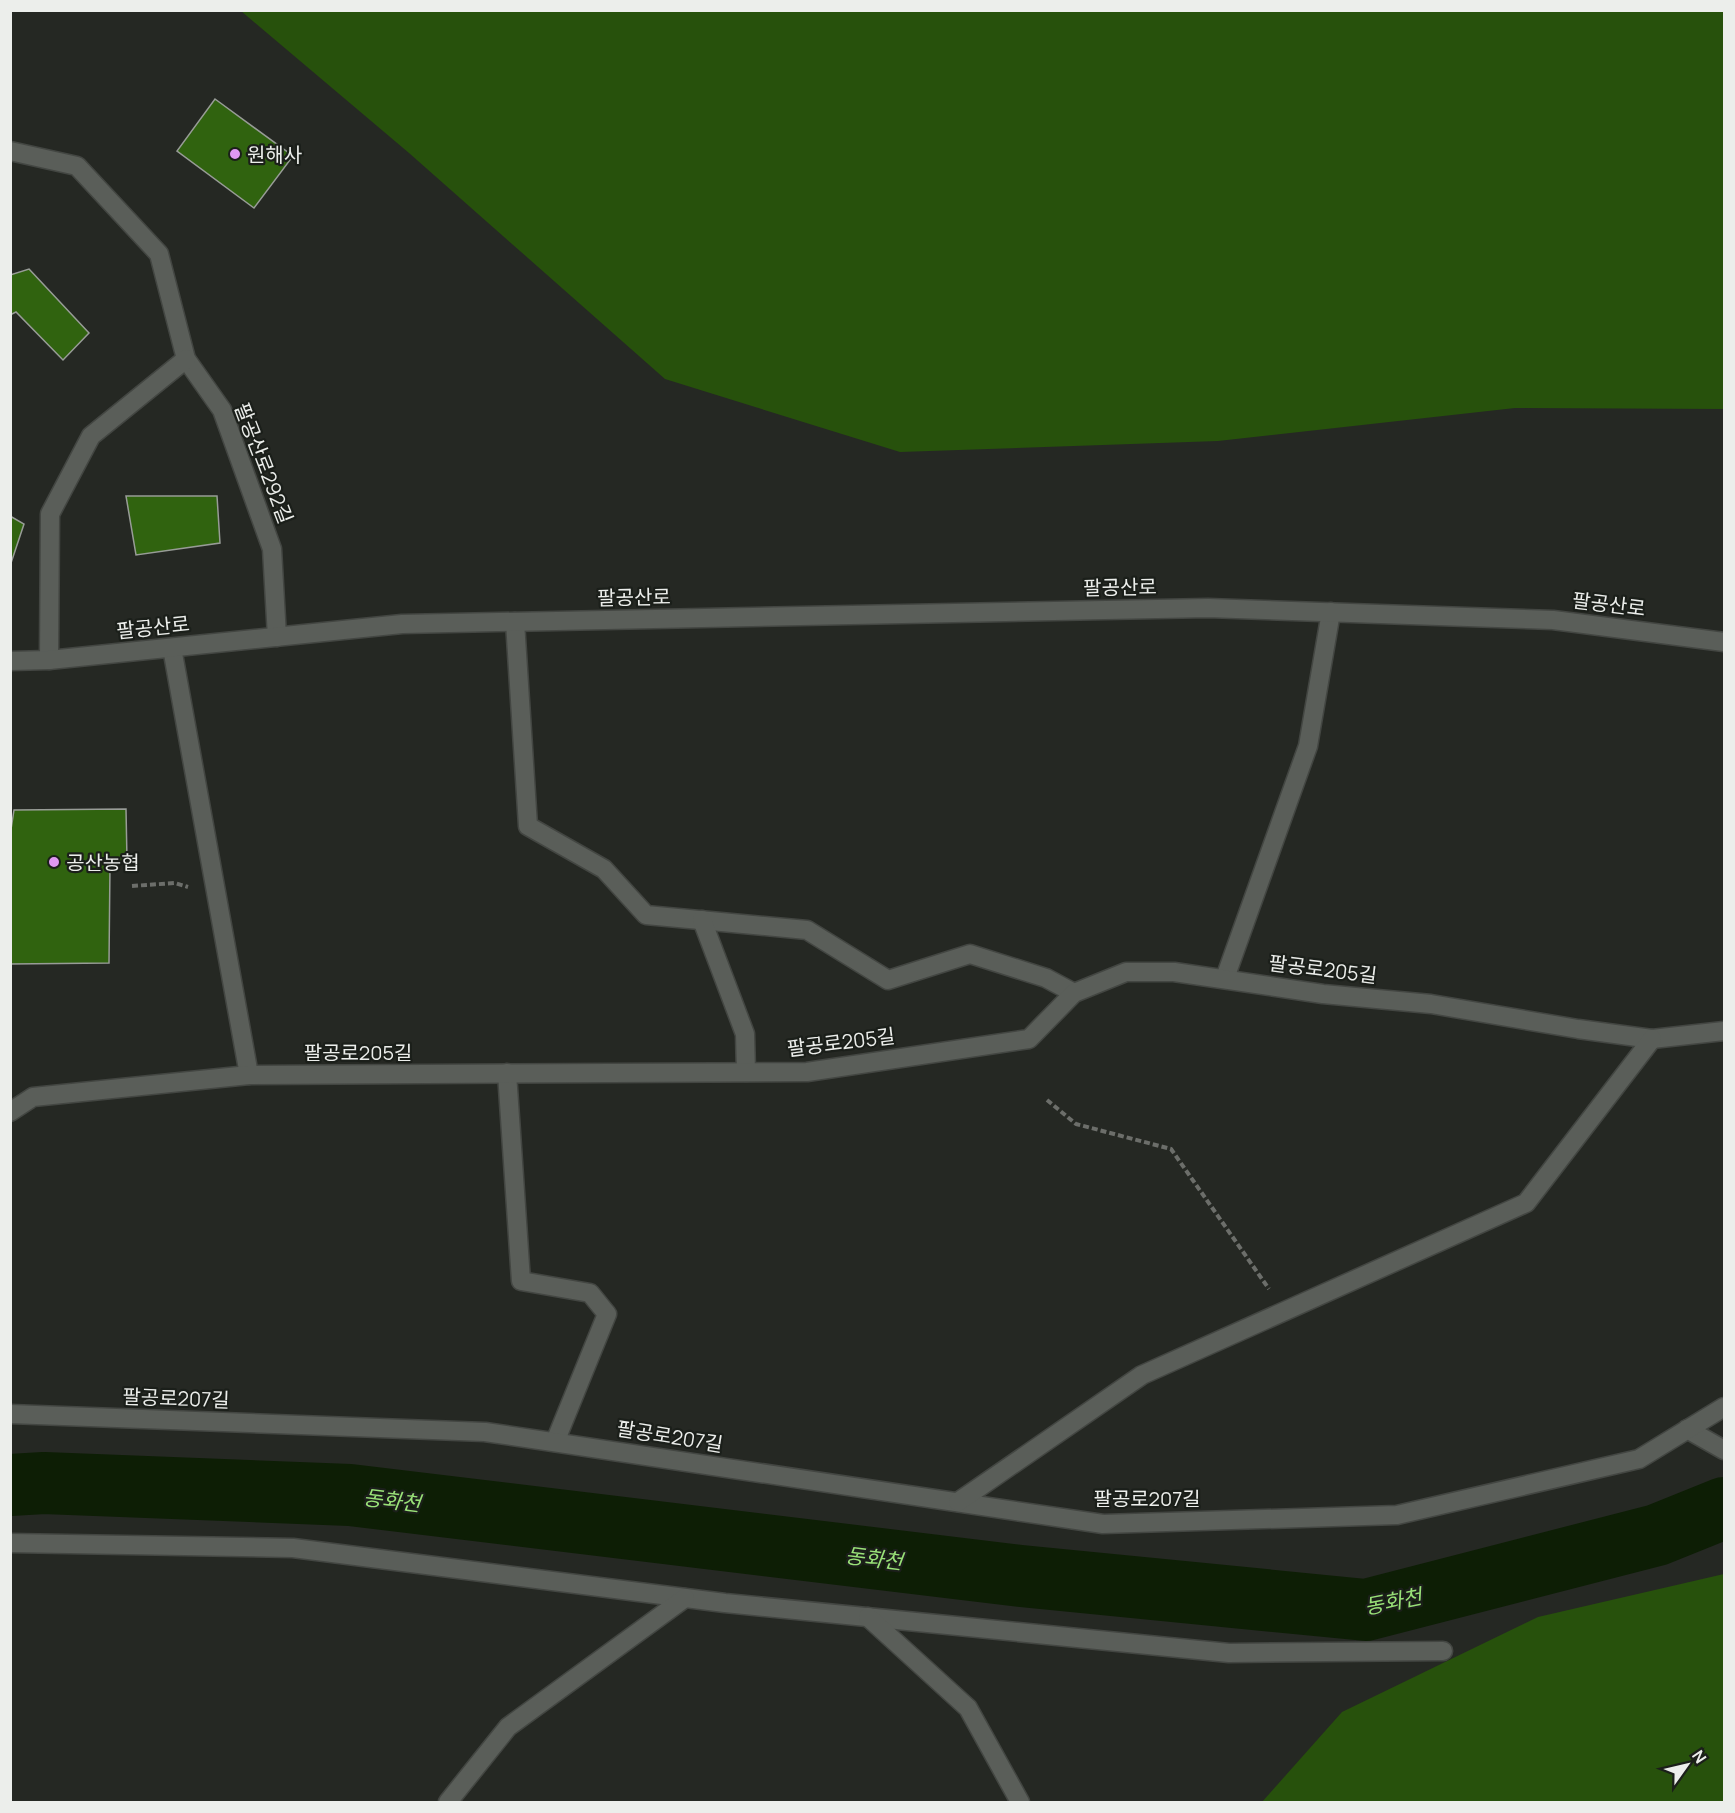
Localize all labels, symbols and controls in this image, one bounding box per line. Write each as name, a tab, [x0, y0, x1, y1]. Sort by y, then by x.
place label: 원해사	[247, 141, 302, 168]
marker: 원해사	[228, 147, 242, 161]
street label: 팔공산로292길	[229, 399, 299, 527]
street label: 팔공산로	[1083, 573, 1157, 601]
street label: 팔공산로	[597, 583, 671, 611]
street label: 팔공산로	[1571, 586, 1647, 622]
street label: 팔공산로	[115, 610, 191, 644]
place label: 공산농협	[66, 849, 140, 876]
marker: 공산농협	[47, 855, 61, 869]
street label: 팔공로205길	[1267, 949, 1379, 989]
street label: 팔공로205길	[785, 1022, 897, 1062]
street label: 팔공로205길	[304, 1039, 412, 1066]
street label: 팔공로207길	[122, 1383, 230, 1413]
street label: 팔공로207길	[615, 1414, 725, 1458]
water label: 동화천	[362, 1483, 425, 1518]
street label: 팔공로207길	[1093, 1485, 1201, 1512]
water label: 동화천	[844, 1541, 907, 1576]
water label: 동화천	[1362, 1581, 1427, 1620]
north arrow	[1657, 1735, 1717, 1795]
text: N	[1687, 1746, 1712, 1768]

